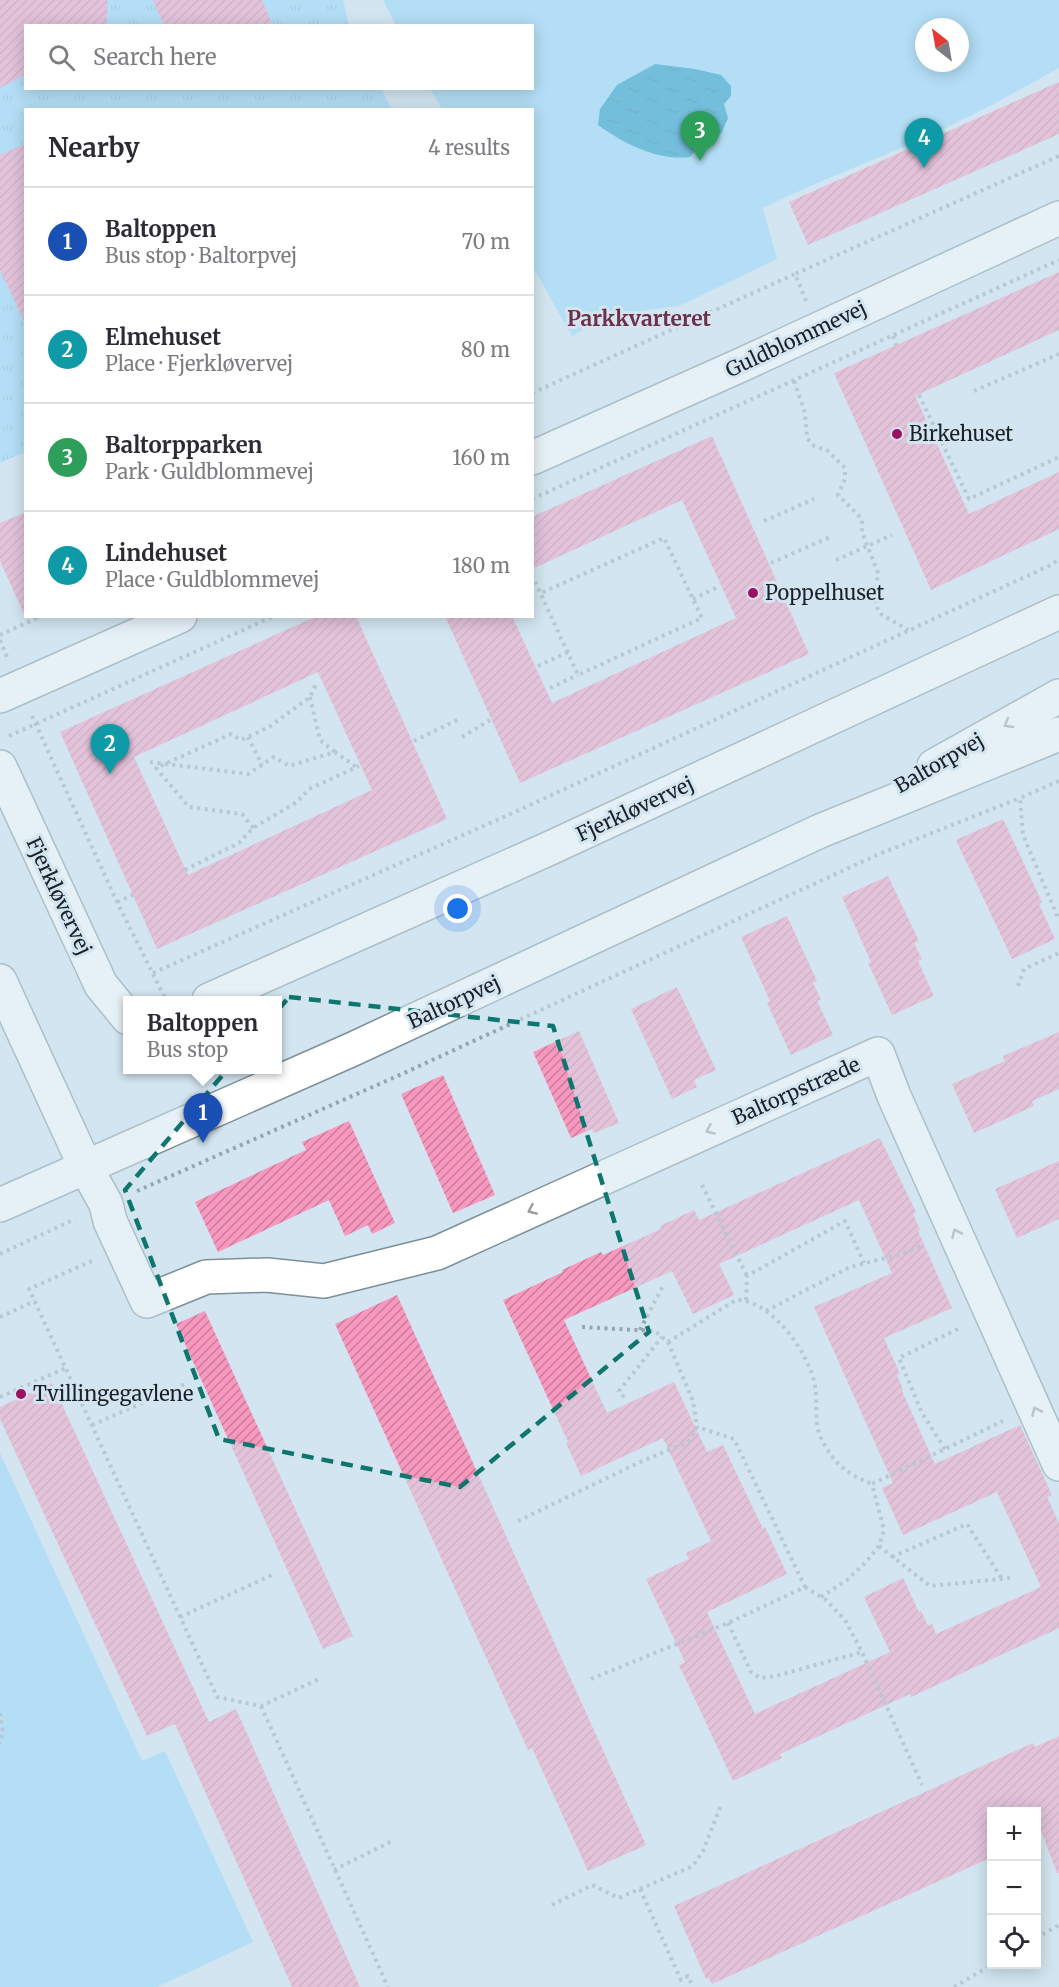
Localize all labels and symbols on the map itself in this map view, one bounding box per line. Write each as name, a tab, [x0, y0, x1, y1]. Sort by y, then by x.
north arrow	[915, 18, 969, 72]
pin: 3	[680, 112, 720, 161]
pin: 4	[904, 118, 944, 168]
street label: Guldblommevej	[721, 295, 870, 382]
district label: Parkkvarteret	[567, 305, 712, 332]
place label: Birkehuset	[909, 421, 1013, 446]
marker: Birkehuset	[890, 427, 904, 441]
place label: Poppelhuset	[765, 580, 885, 605]
marker: Poppelhuset	[746, 586, 760, 600]
one-way arrow	[1004, 717, 1014, 728]
pin: 2	[90, 724, 130, 774]
street label: Baltorpvej	[890, 727, 988, 798]
street label: Fjerkløvervej	[572, 770, 697, 847]
street label: Fjerkløvervej	[21, 833, 98, 958]
your location	[443, 894, 472, 923]
street label: Baltorpvej	[404, 969, 504, 1034]
street label: Baltorpstræde	[728, 1051, 864, 1130]
pin: 1	[184, 1094, 222, 1143]
one-way arrow	[705, 1123, 716, 1135]
one-way arrow	[527, 1203, 538, 1215]
one-way arrow	[951, 1228, 963, 1239]
place label: Tvillingegavlene	[33, 1381, 193, 1406]
marker: Tvillingegavlene	[14, 1387, 28, 1401]
one-way arrow	[1031, 1406, 1043, 1417]

